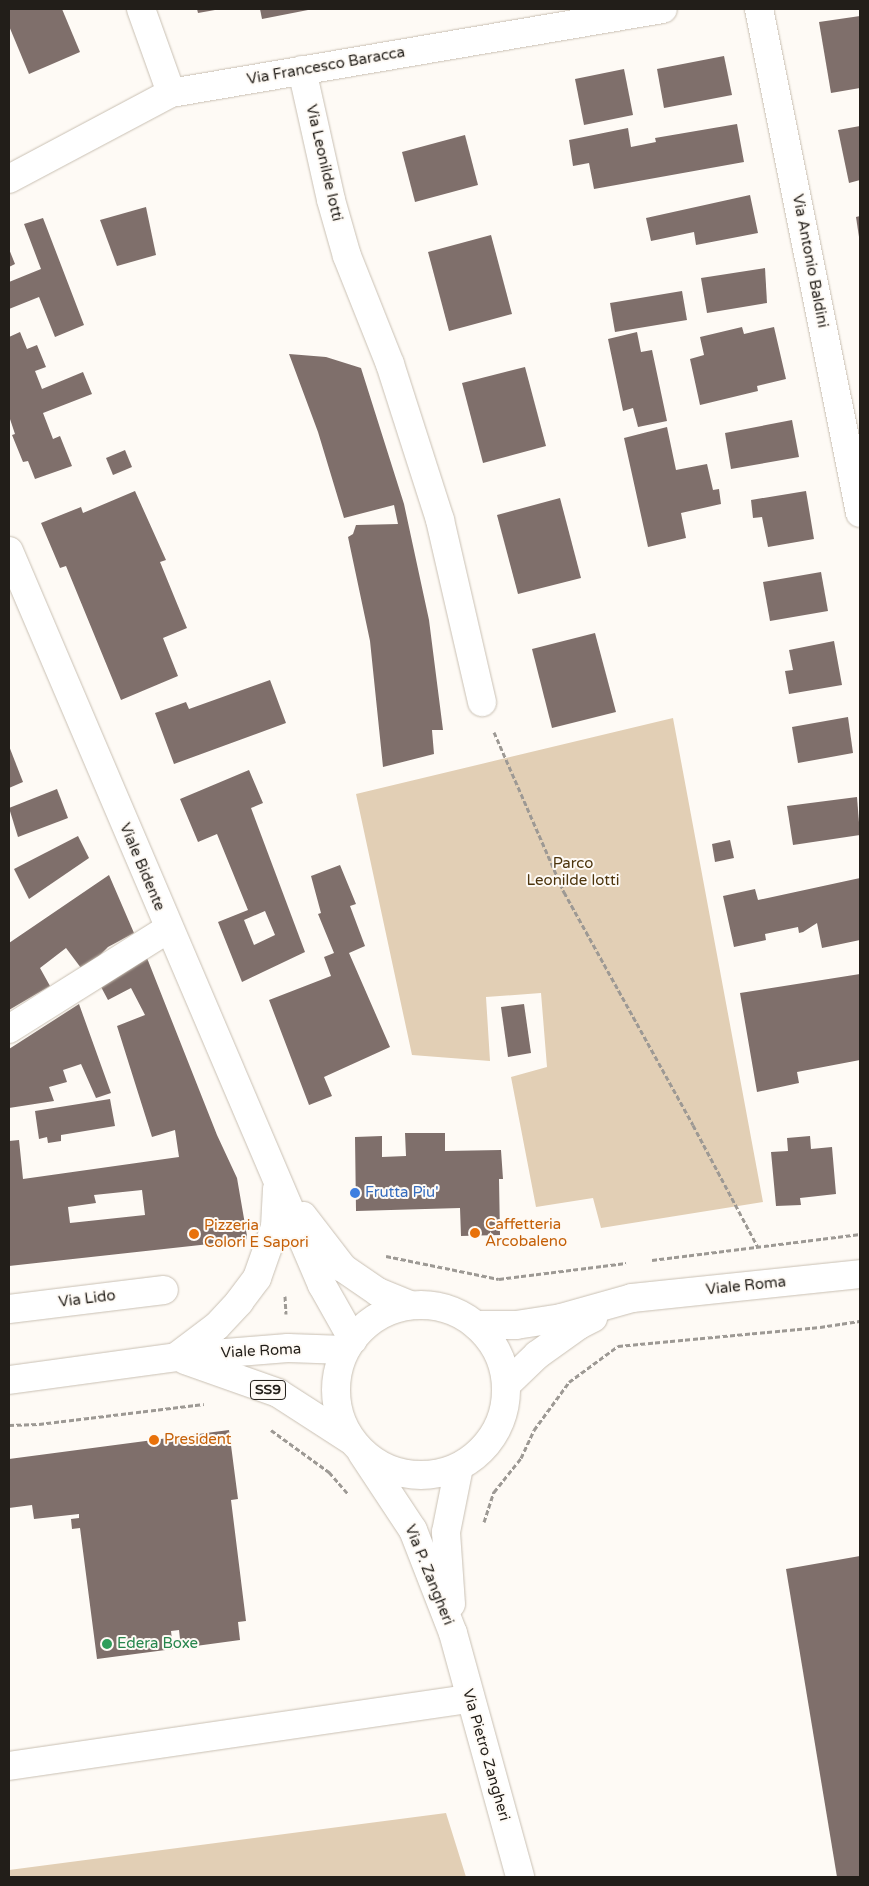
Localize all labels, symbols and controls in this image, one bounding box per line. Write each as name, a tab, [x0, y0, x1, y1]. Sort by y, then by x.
street label: Via Francesco Baracca	[246, 43, 406, 89]
street label: Via Leonilde Iotti	[302, 103, 346, 223]
street label: Via Antonio Baldini	[788, 193, 832, 329]
street label: Viale Bidente	[115, 820, 169, 914]
park label: Parco Leonilde Iotti	[526, 854, 620, 889]
place label: Frutta Piu'	[365, 1184, 439, 1202]
marker: Frutta Piu'	[349, 1187, 361, 1199]
place label: Caffetteria Arcobaleno	[485, 1215, 567, 1250]
place label: Pizzeria Colori E Sapori	[204, 1216, 309, 1251]
marker: Caffetteria Arcobaleno	[469, 1227, 481, 1239]
marker: Pizzeria Colori E Sapori	[188, 1228, 200, 1240]
street label: Viale Roma	[705, 1273, 787, 1299]
street label: Via Lido	[57, 1287, 117, 1311]
street label: Viale Roma	[220, 1340, 302, 1362]
road number: SS9	[249, 1378, 287, 1402]
place label: President	[164, 1431, 232, 1449]
marker: President	[148, 1434, 160, 1446]
street label: Via P. Zangheri	[401, 1522, 457, 1628]
place label: Edera Boxe	[117, 1635, 198, 1653]
marker: Edera Boxe	[101, 1638, 113, 1650]
street label: Via Pietro Zangheri	[459, 1687, 513, 1823]

